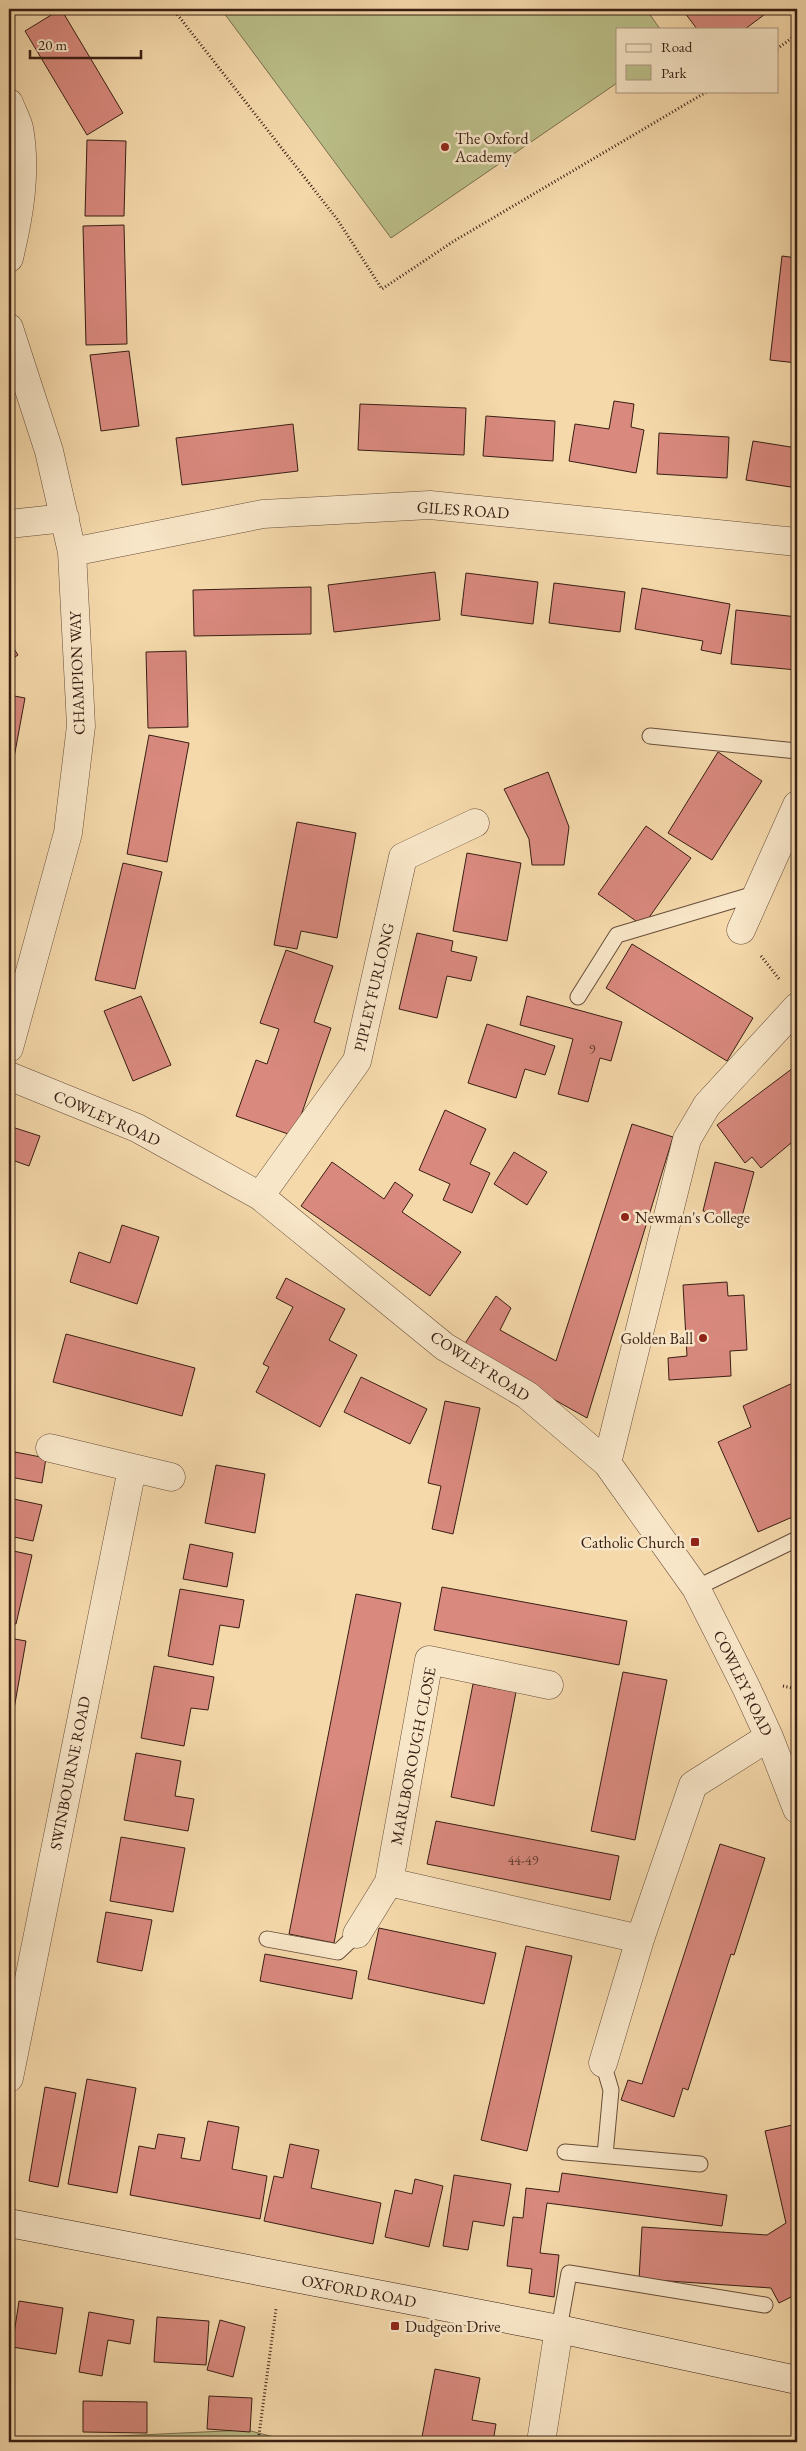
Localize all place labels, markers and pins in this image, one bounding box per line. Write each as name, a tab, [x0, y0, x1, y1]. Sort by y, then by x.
place label: The Oxford Academy	[454, 128, 529, 167]
marker: The Oxford Academy	[439, 141, 451, 153]
place label: Newman's College	[635, 1207, 750, 1228]
marker: Newman's College	[619, 1211, 631, 1223]
place label: Golden Ball	[620, 1328, 693, 1349]
marker: Golden Ball	[697, 1332, 709, 1344]
place label: Catholic Church	[581, 1532, 685, 1553]
marker: Catholic Church	[689, 1536, 701, 1548]
place label: Dudgeon Drive	[405, 2316, 500, 2337]
marker: Dudgeon Drive	[389, 2320, 401, 2332]

